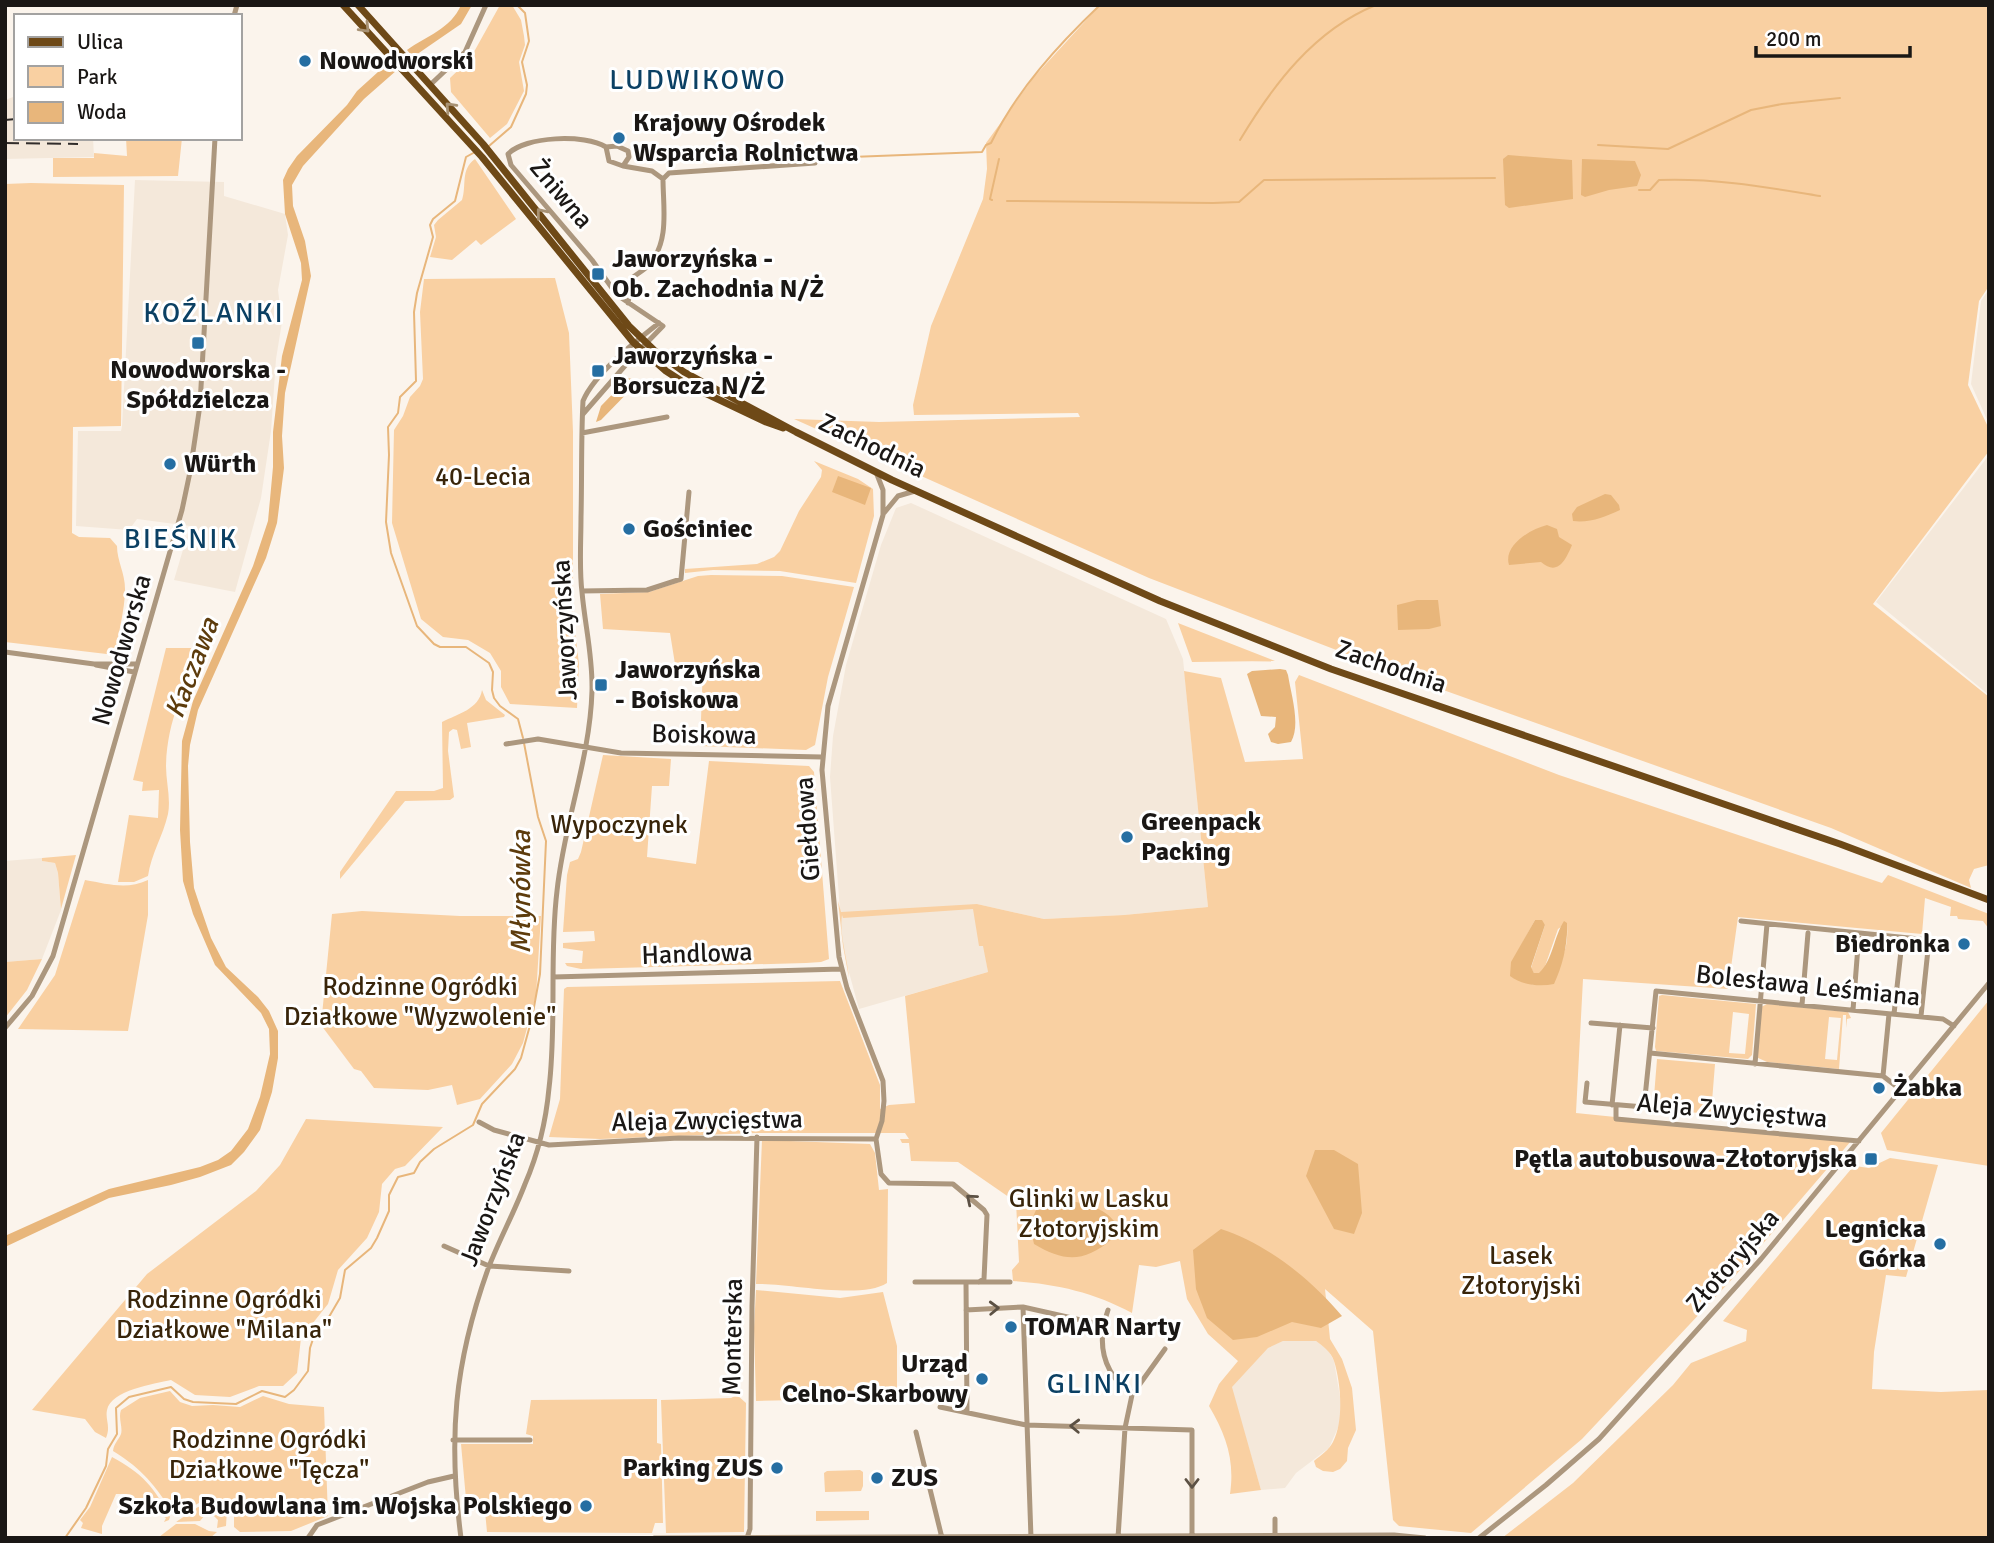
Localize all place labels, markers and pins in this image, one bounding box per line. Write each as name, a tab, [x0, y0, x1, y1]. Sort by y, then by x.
place label: Nowodworski	[319, 45, 474, 77]
marker: Nowodworski	[297, 53, 313, 69]
place label: Krajowy Ośrodek Wsparcia Rolnictwa	[633, 107, 859, 169]
marker: Krajowy Ośrodek Wsparcia Rolnictwa	[611, 130, 627, 146]
place label: Jaworzyńska - Ob. Zachodnia N/Ż	[612, 243, 824, 305]
marker: Jaworzyńska - Ob. Zachodnia N/Ż	[590, 266, 606, 282]
marker: Nowodworska - Spółdzielcza	[190, 335, 206, 351]
place label: Jaworzyńska - Borsucza N/Ż	[612, 340, 773, 402]
place label: Nowodworska - Spółdzielcza	[110, 354, 286, 416]
marker: Jaworzyńska - Borsucza N/Ż	[590, 363, 606, 379]
place label: Würth	[184, 448, 256, 480]
marker: Würth	[162, 456, 178, 472]
place label: Gościniec	[643, 513, 753, 545]
marker: Gościniec	[621, 521, 637, 537]
place label: Jaworzyńska - Boiskowa	[615, 654, 761, 716]
marker: Jaworzyńska - Boiskowa	[593, 677, 609, 693]
place label: Greenpack Packing	[1141, 806, 1262, 868]
marker: Greenpack Packing	[1119, 829, 1135, 845]
place label: Biedronka	[1835, 928, 1950, 960]
marker: Biedronka	[1956, 936, 1972, 952]
place label: Żabka	[1893, 1072, 1962, 1104]
marker: Żabka	[1871, 1080, 1887, 1096]
place label: Pętla autobusowa-Złotoryjska	[1514, 1143, 1857, 1175]
marker: Pętla autobusowa-Złotoryjska	[1863, 1151, 1879, 1167]
place label: Legnicka Górka	[1825, 1213, 1926, 1275]
marker: Legnicka Górka	[1932, 1236, 1948, 1252]
place label: TOMAR Narty	[1025, 1311, 1181, 1343]
marker: TOMAR Narty	[1003, 1319, 1019, 1335]
place label: Urząd Celno-Skarbowy	[782, 1348, 968, 1410]
marker: Urząd Celno-Skarbowy	[974, 1371, 990, 1387]
place label: Parking ZUS	[622, 1452, 763, 1484]
marker: Parking ZUS	[769, 1460, 785, 1476]
place label: ZUS	[891, 1462, 938, 1494]
marker: ZUS	[869, 1470, 885, 1486]
place label: Szkoła Budowlana im. Wojska Polskiego	[119, 1490, 572, 1522]
marker: Szkoła Budowlana im. Wojska Polskiego	[578, 1498, 594, 1514]

